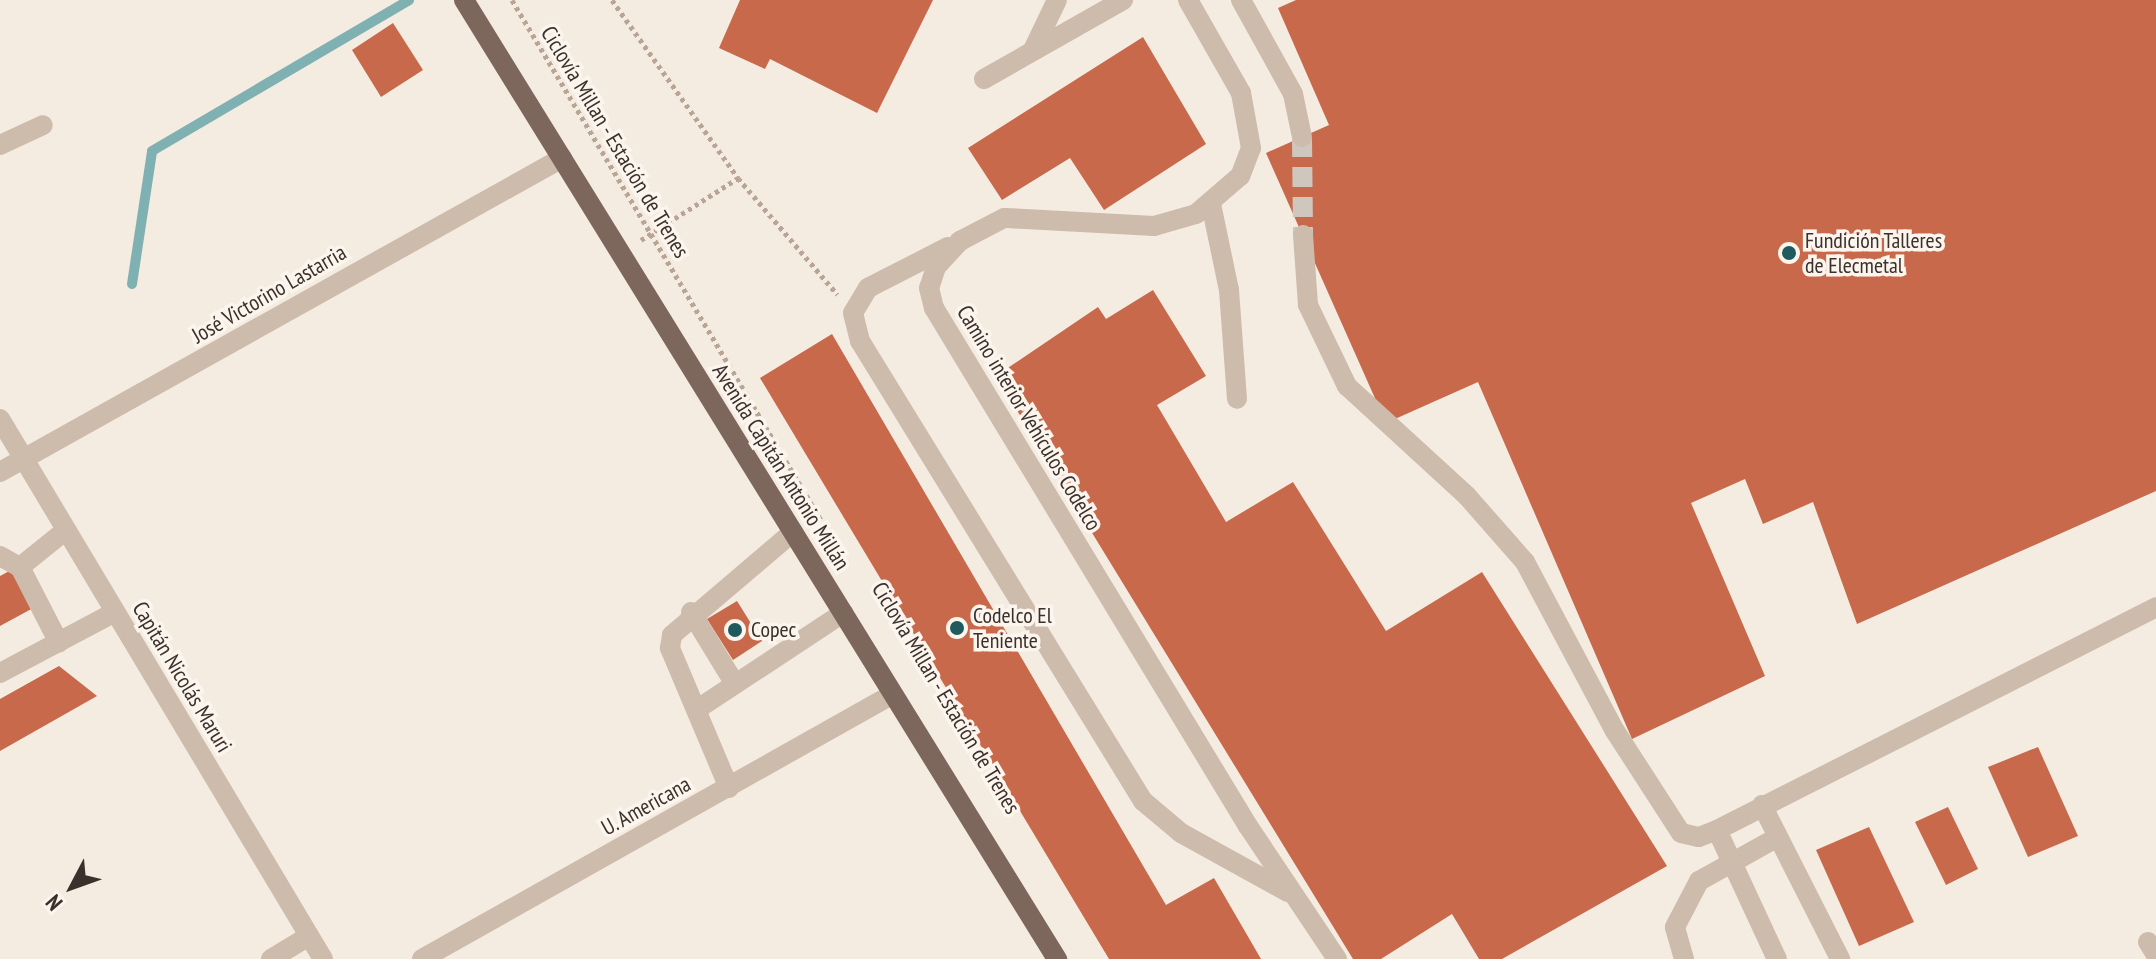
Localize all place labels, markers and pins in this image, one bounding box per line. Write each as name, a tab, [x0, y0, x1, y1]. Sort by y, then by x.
place label: Fundición Talleres de Elecmetal	[1805, 227, 1943, 278]
marker: Fundición Talleres de Elecmetal	[1780, 244, 1798, 262]
place label: Codelco El Teniente	[973, 602, 1052, 654]
place label: Copec	[751, 617, 796, 643]
marker: Codelco El Teniente	[948, 619, 966, 637]
marker: Copec	[726, 621, 744, 639]

